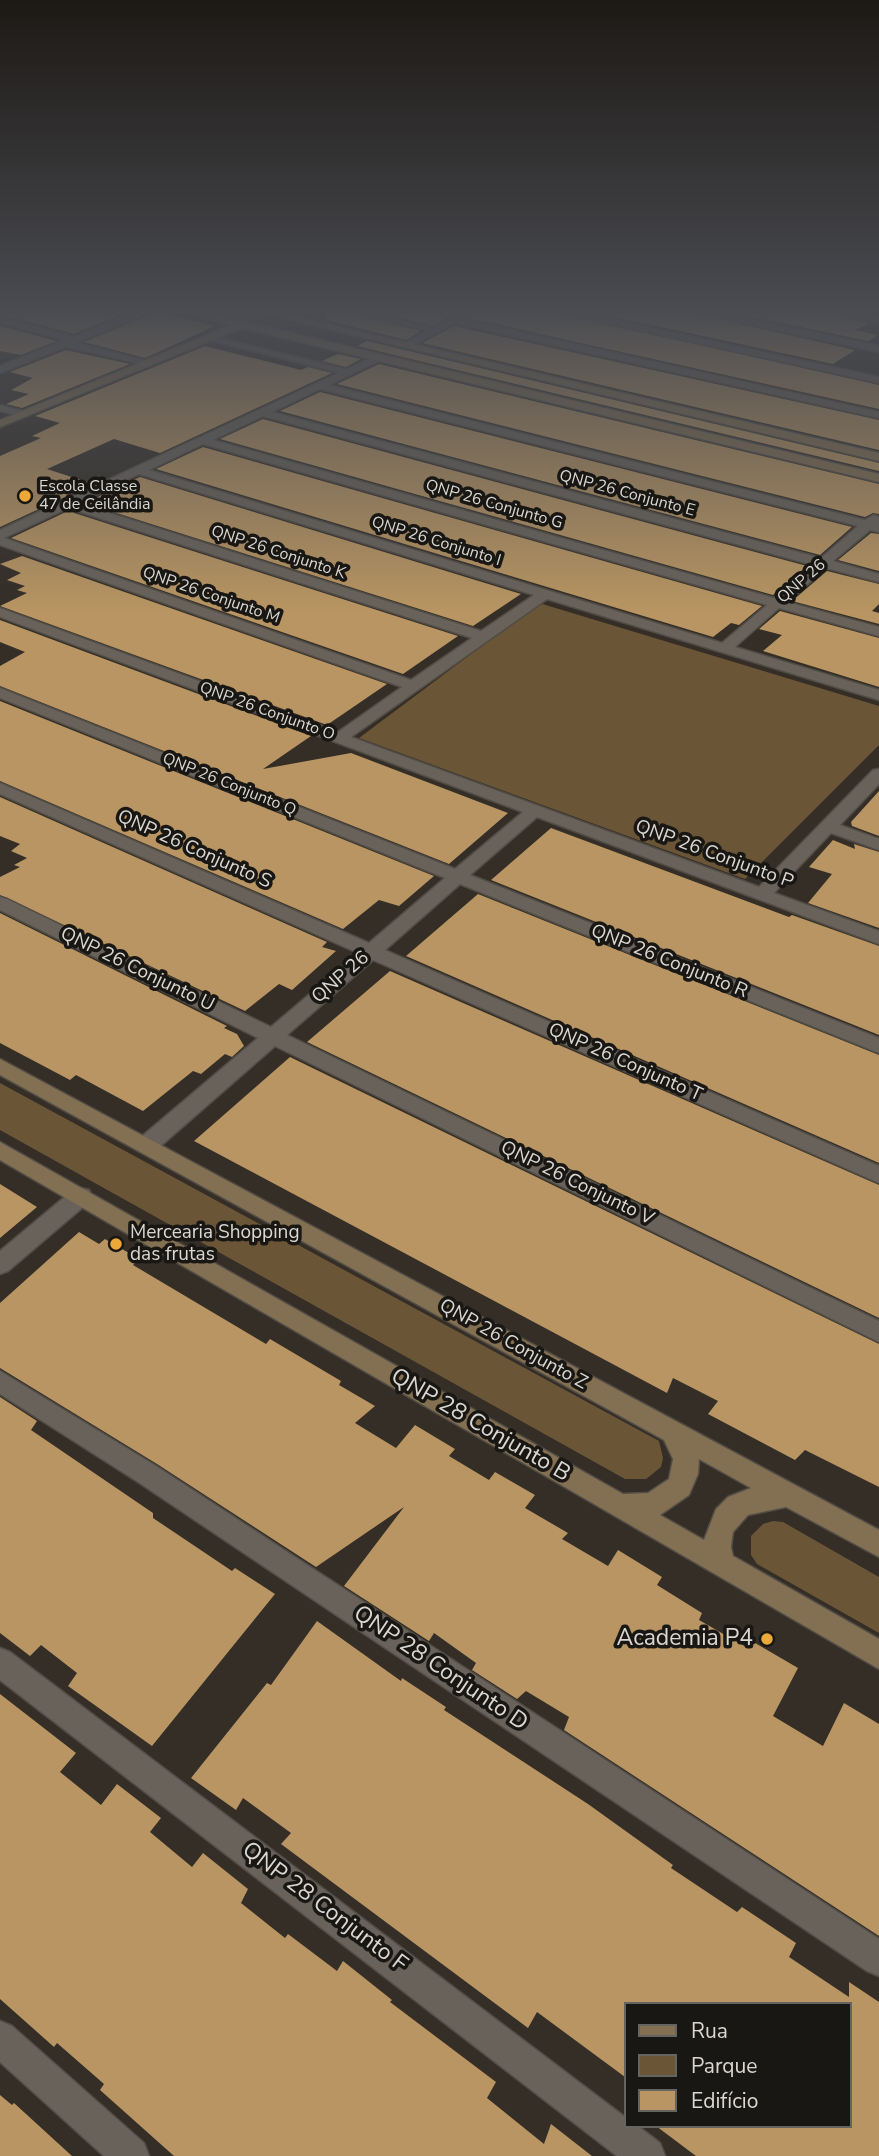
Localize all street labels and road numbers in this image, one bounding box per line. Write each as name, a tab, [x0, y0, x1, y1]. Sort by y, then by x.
street label: QNP 26 Conjunto E	[557, 467, 697, 521]
street label: QNP 26 Conjunto G	[423, 476, 565, 534]
street label: QNP 26 Conjunto I	[369, 513, 503, 571]
street label: QNP 26 Conjunto K	[208, 522, 348, 584]
street label: QNP 26	[774, 556, 830, 608]
street label: QNP 26 Conjunto M	[140, 563, 282, 629]
street label: QNP 26 Conjunto O	[197, 679, 337, 745]
street label: QNP 26 Conjunto Q	[159, 749, 299, 821]
street label: QNP 26 Conjunto S	[113, 806, 275, 894]
street label: QNP 26 Conjunto P	[632, 816, 796, 894]
street label: QNP 26 Conjunto R	[587, 920, 751, 1004]
street label: QNP 26 Conjunto U	[56, 923, 218, 1017]
street label: QNP 26	[308, 947, 374, 1009]
street label: QNP 26 Conjunto T	[545, 1019, 705, 1107]
street label: QNP 26 Conjunto V	[497, 1137, 657, 1231]
street label: QNP 26 Conjunto Z	[435, 1295, 591, 1395]
street label: QNP 28 Conjunto B	[385, 1363, 575, 1489]
street label: QNP 28 Conjunto D	[348, 1600, 532, 1738]
street label: QNP 28 Conjunto F	[236, 1837, 412, 1979]

